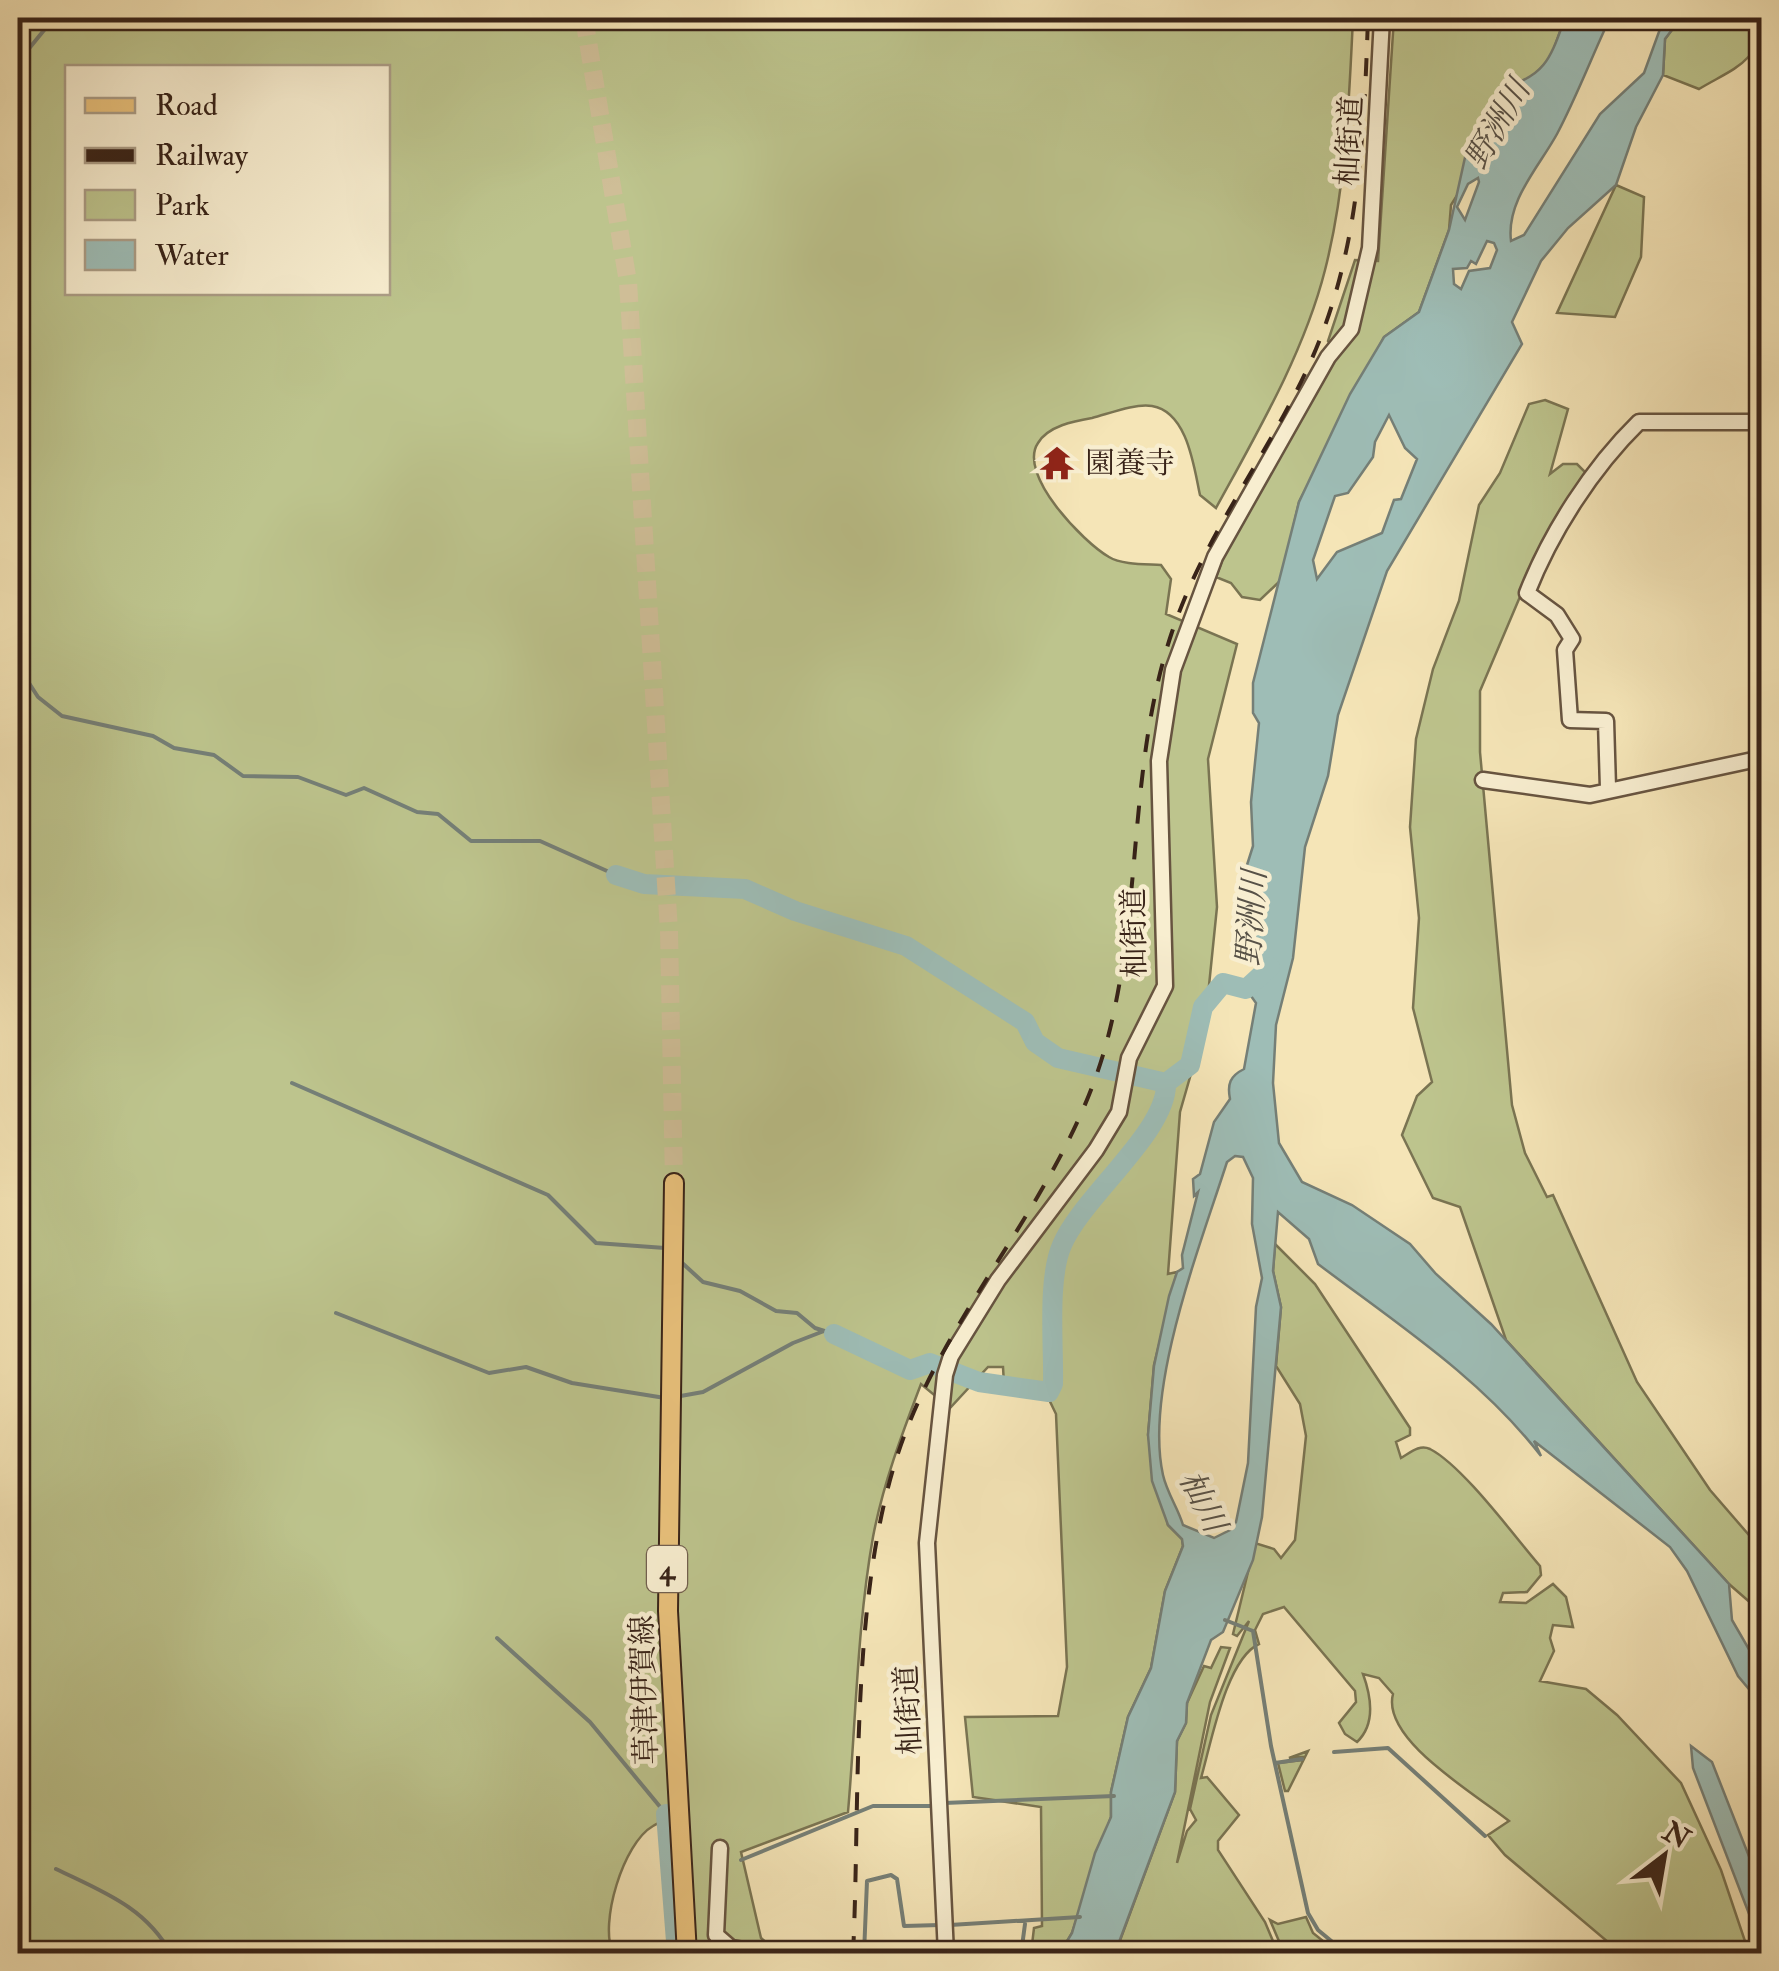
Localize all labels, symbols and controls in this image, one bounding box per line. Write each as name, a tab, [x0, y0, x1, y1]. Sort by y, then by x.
legend	[65, 65, 390, 295]
water label: 野洲川	[1457, 70, 1541, 176]
text: Road	[155, 87, 218, 124]
street label: 杣街道	[1329, 95, 1370, 187]
text: Railway	[155, 137, 249, 174]
text: Park	[155, 187, 210, 224]
text: Water	[154, 237, 229, 274]
temple icon: 園養寺	[1038, 444, 1076, 482]
place label: 園養寺	[1085, 445, 1175, 482]
water label: 野洲川	[1229, 866, 1276, 967]
street label: 杣街道	[1115, 888, 1154, 978]
water label: 杣川	[1170, 1464, 1236, 1542]
road number: 4	[647, 1546, 687, 1592]
street label: 草津伊賀線	[623, 1614, 666, 1766]
street label: 杣街道	[888, 1664, 929, 1756]
north arrow	[1614, 1806, 1714, 1906]
text: N	[1655, 1814, 1697, 1858]

